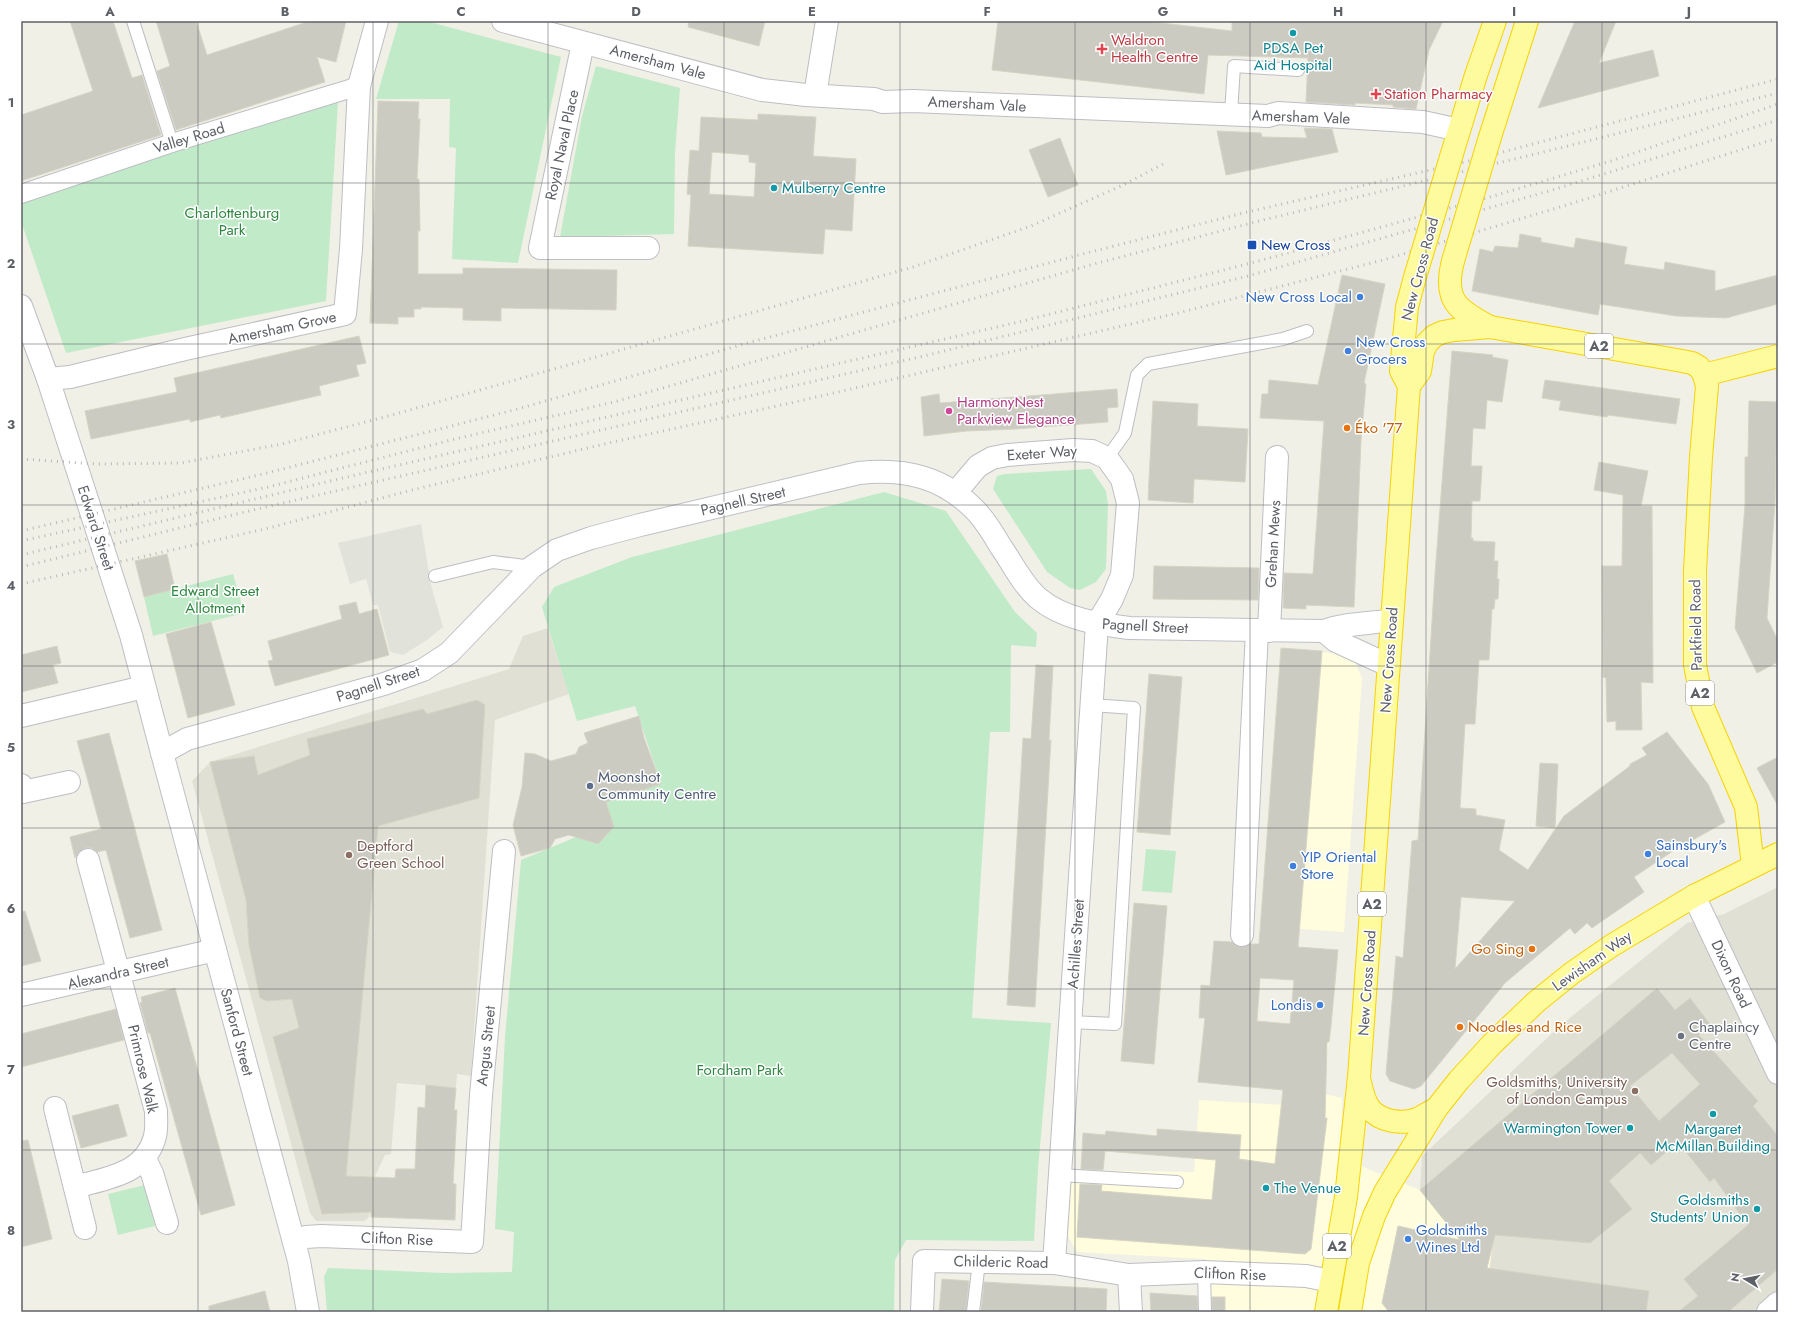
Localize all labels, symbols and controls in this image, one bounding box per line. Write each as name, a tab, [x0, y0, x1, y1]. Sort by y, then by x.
text: A	[104, 2, 115, 21]
text: B	[281, 2, 290, 21]
text: C	[456, 2, 466, 21]
text: D	[631, 2, 641, 21]
text: E	[808, 2, 816, 21]
text: F	[983, 2, 991, 21]
text: G	[1158, 2, 1169, 21]
text: H	[1333, 2, 1343, 21]
text: I	[1512, 2, 1516, 21]
text: J	[1684, 2, 1691, 21]
marker: PDSA Pet Aid Hospital	[1288, 28, 1298, 38]
place label: Waldron Health Centre	[1111, 29, 1198, 68]
place label: PDSA Pet Aid Hospital	[1254, 37, 1332, 76]
street label: Amersham Vale	[608, 39, 709, 85]
marker: Waldron Health Centre	[1096, 43, 1108, 55]
place label: Station Pharmacy	[1384, 83, 1493, 105]
street label: Royal Naval Place	[540, 87, 585, 202]
marker: Station Pharmacy	[1371, 89, 1381, 99]
street label: Amersham Vale	[927, 90, 1027, 118]
text: 1	[8, 93, 14, 112]
street label: Amersham Vale	[1251, 104, 1351, 130]
street label: Valley Road	[151, 117, 227, 159]
place label: Mulberry Centre	[782, 177, 886, 199]
marker: Mulberry Centre	[769, 183, 779, 193]
park label: Charlottenburg Park	[185, 202, 279, 241]
street label: New Cross Road	[1396, 215, 1444, 323]
place label: New Cross	[1261, 234, 1330, 256]
marker: New Cross	[1246, 239, 1258, 251]
text: 2	[7, 254, 15, 273]
place label: New Cross Local	[1245, 286, 1352, 308]
marker: New Cross Local	[1355, 292, 1365, 302]
street label: Amersham Grove	[226, 306, 339, 350]
place label: New Cross Grocers	[1356, 331, 1425, 370]
road number: A2	[1585, 334, 1613, 358]
marker: New Cross Grocers	[1343, 346, 1353, 356]
place label: HarmonyNest Parkview Elegance	[957, 391, 1075, 430]
marker: HarmonyNest Parkview Elegance	[944, 406, 954, 416]
text: 3	[7, 415, 15, 434]
place label: Éko '77	[1355, 417, 1402, 439]
marker: Éko '77	[1342, 423, 1352, 433]
street label: Exeter Way	[1006, 440, 1078, 466]
street label: Pagnell Street	[698, 480, 788, 521]
street label: Edward Street	[72, 483, 120, 574]
street label: Grehan Mews	[1260, 500, 1286, 588]
text: 4	[6, 576, 16, 595]
street label: Parkfield Road	[1684, 579, 1708, 671]
park label: Edward Street Allotment	[171, 580, 259, 619]
street label: New Cross Road	[1374, 606, 1404, 714]
street label: Pagnell Street	[1101, 613, 1189, 639]
street label: Pagnell Street	[334, 660, 423, 708]
road number: A2	[1686, 681, 1714, 705]
text: 5	[7, 738, 15, 757]
place label: Moonshot Community Centre	[598, 766, 717, 805]
marker: Moonshot Community Centre	[585, 781, 595, 791]
place label: Sainsbury's Local	[1656, 834, 1727, 873]
place label: Deptford Green School	[357, 835, 444, 874]
place label: YIP Oriental Store	[1301, 846, 1377, 885]
marker: Sainsbury's Local	[1643, 849, 1653, 859]
marker: Deptford Green School	[344, 850, 354, 860]
marker: YIP Oriental Store	[1288, 861, 1298, 871]
road number: A2	[1358, 892, 1386, 916]
street label: Achilles Street	[1062, 898, 1090, 990]
text: 6	[7, 899, 16, 918]
street label: Lewisham Way	[1548, 925, 1637, 997]
street label: New Cross Road	[1352, 929, 1382, 1037]
street label: Dixon Road	[1706, 936, 1756, 1012]
place label: Go Sing	[1471, 938, 1524, 960]
marker: Go Sing	[1527, 944, 1537, 954]
street label: Alexandra Street	[65, 951, 171, 995]
street label: Sanford Street	[215, 986, 259, 1079]
place label: Londis	[1271, 994, 1312, 1016]
marker: Londis	[1315, 1000, 1325, 1010]
street label: Angus Street	[471, 1004, 501, 1087]
place label: Noodles and Rice	[1468, 1016, 1582, 1038]
place label: Chaplaincy Centre	[1689, 1016, 1760, 1055]
street label: Primrose Walk	[122, 1022, 164, 1116]
marker: Noodles and Rice	[1455, 1022, 1465, 1032]
marker: Chaplaincy Centre	[1676, 1031, 1686, 1041]
park label: Fordham Park	[697, 1059, 784, 1081]
text: 7	[7, 1060, 15, 1079]
place label: Goldsmiths, University of London Campus	[1486, 1071, 1627, 1110]
marker: Goldsmiths, University of London Campus	[1630, 1086, 1640, 1096]
marker: Margaret McMillan Building	[1708, 1109, 1718, 1119]
place label: Warmington Tower	[1504, 1117, 1623, 1139]
place label: Margaret McMillan Building	[1656, 1118, 1770, 1157]
marker: Warmington Tower	[1625, 1123, 1635, 1133]
place label: The Venue	[1274, 1177, 1341, 1199]
marker: The Venue	[1261, 1183, 1271, 1193]
place label: Goldsmiths Students' Union	[1650, 1189, 1749, 1228]
marker: Goldsmiths Students' Union	[1752, 1204, 1762, 1214]
place label: Goldsmiths Wines Ltd	[1416, 1219, 1487, 1258]
text: 8	[7, 1221, 15, 1240]
street label: Clifton Rise	[361, 1227, 434, 1251]
road number: A2	[1323, 1234, 1351, 1258]
marker: Goldsmiths Wines Ltd	[1403, 1234, 1413, 1244]
street label: Childeric Road	[953, 1250, 1049, 1274]
north arrow	[1725, 1259, 1765, 1299]
street label: Clifton Rise	[1194, 1262, 1267, 1286]
text: N	[1727, 1272, 1744, 1283]

